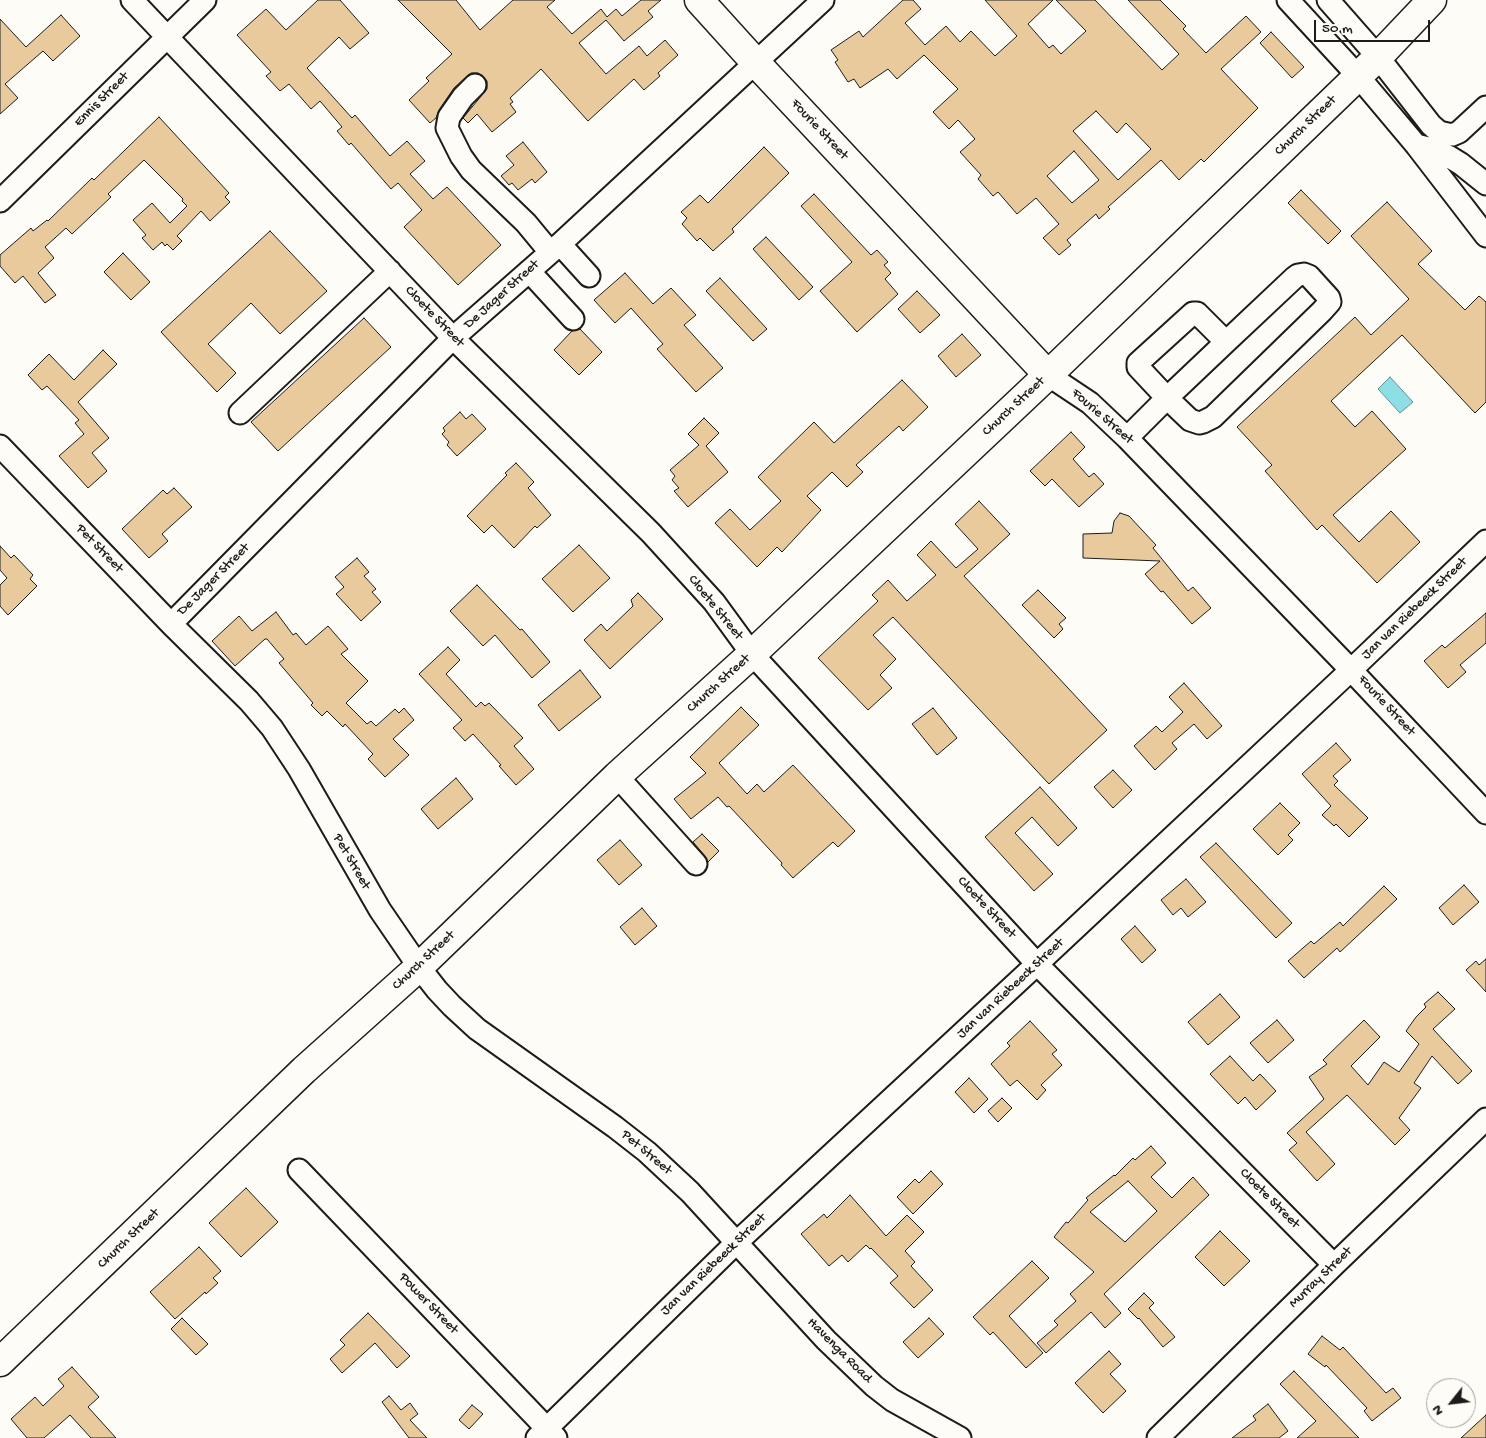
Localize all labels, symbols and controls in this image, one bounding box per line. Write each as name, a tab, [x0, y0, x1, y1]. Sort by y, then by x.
scale bar	[1316, 10, 1432, 42]
text: 50 m	[1322, 20, 1353, 38]
street label: Ennis Street	[71, 69, 133, 131]
street label: Church Street	[1272, 92, 1340, 160]
street label: Fourie Street	[787, 96, 851, 164]
street label: De Jager Street	[461, 257, 543, 333]
street label: Cloete Street	[401, 283, 467, 351]
street label: Church Street	[979, 374, 1049, 440]
street label: Fourie Street	[1067, 385, 1137, 449]
street label: Pet Street	[72, 521, 126, 577]
street label: De Jager Street	[174, 540, 254, 620]
street label: Jan van Riebeeck Street	[1359, 554, 1471, 664]
street label: Cloete Street	[684, 572, 746, 644]
street label: Church Street	[684, 651, 754, 717]
street label: Fourie Street	[1354, 672, 1418, 740]
street label: Pet Street	[328, 831, 374, 893]
street label: Cloete Street	[953, 873, 1019, 943]
street label: Church Street	[389, 928, 459, 994]
street label: Jan van Riebeeck Street	[954, 935, 1068, 1043]
street label: Pet Street	[617, 1127, 675, 1179]
street label: Cloete Street	[1235, 1165, 1303, 1233]
street label: Church Street	[95, 1205, 163, 1273]
street label: Jan van Riebeeck Street	[658, 1210, 770, 1320]
street label: Murray Street	[1286, 1244, 1356, 1312]
street label: Power Street	[395, 1270, 461, 1338]
street label: Havenga Road	[803, 1315, 875, 1387]
north arrow	[1426, 1378, 1476, 1428]
text: N	[1429, 1402, 1448, 1418]

